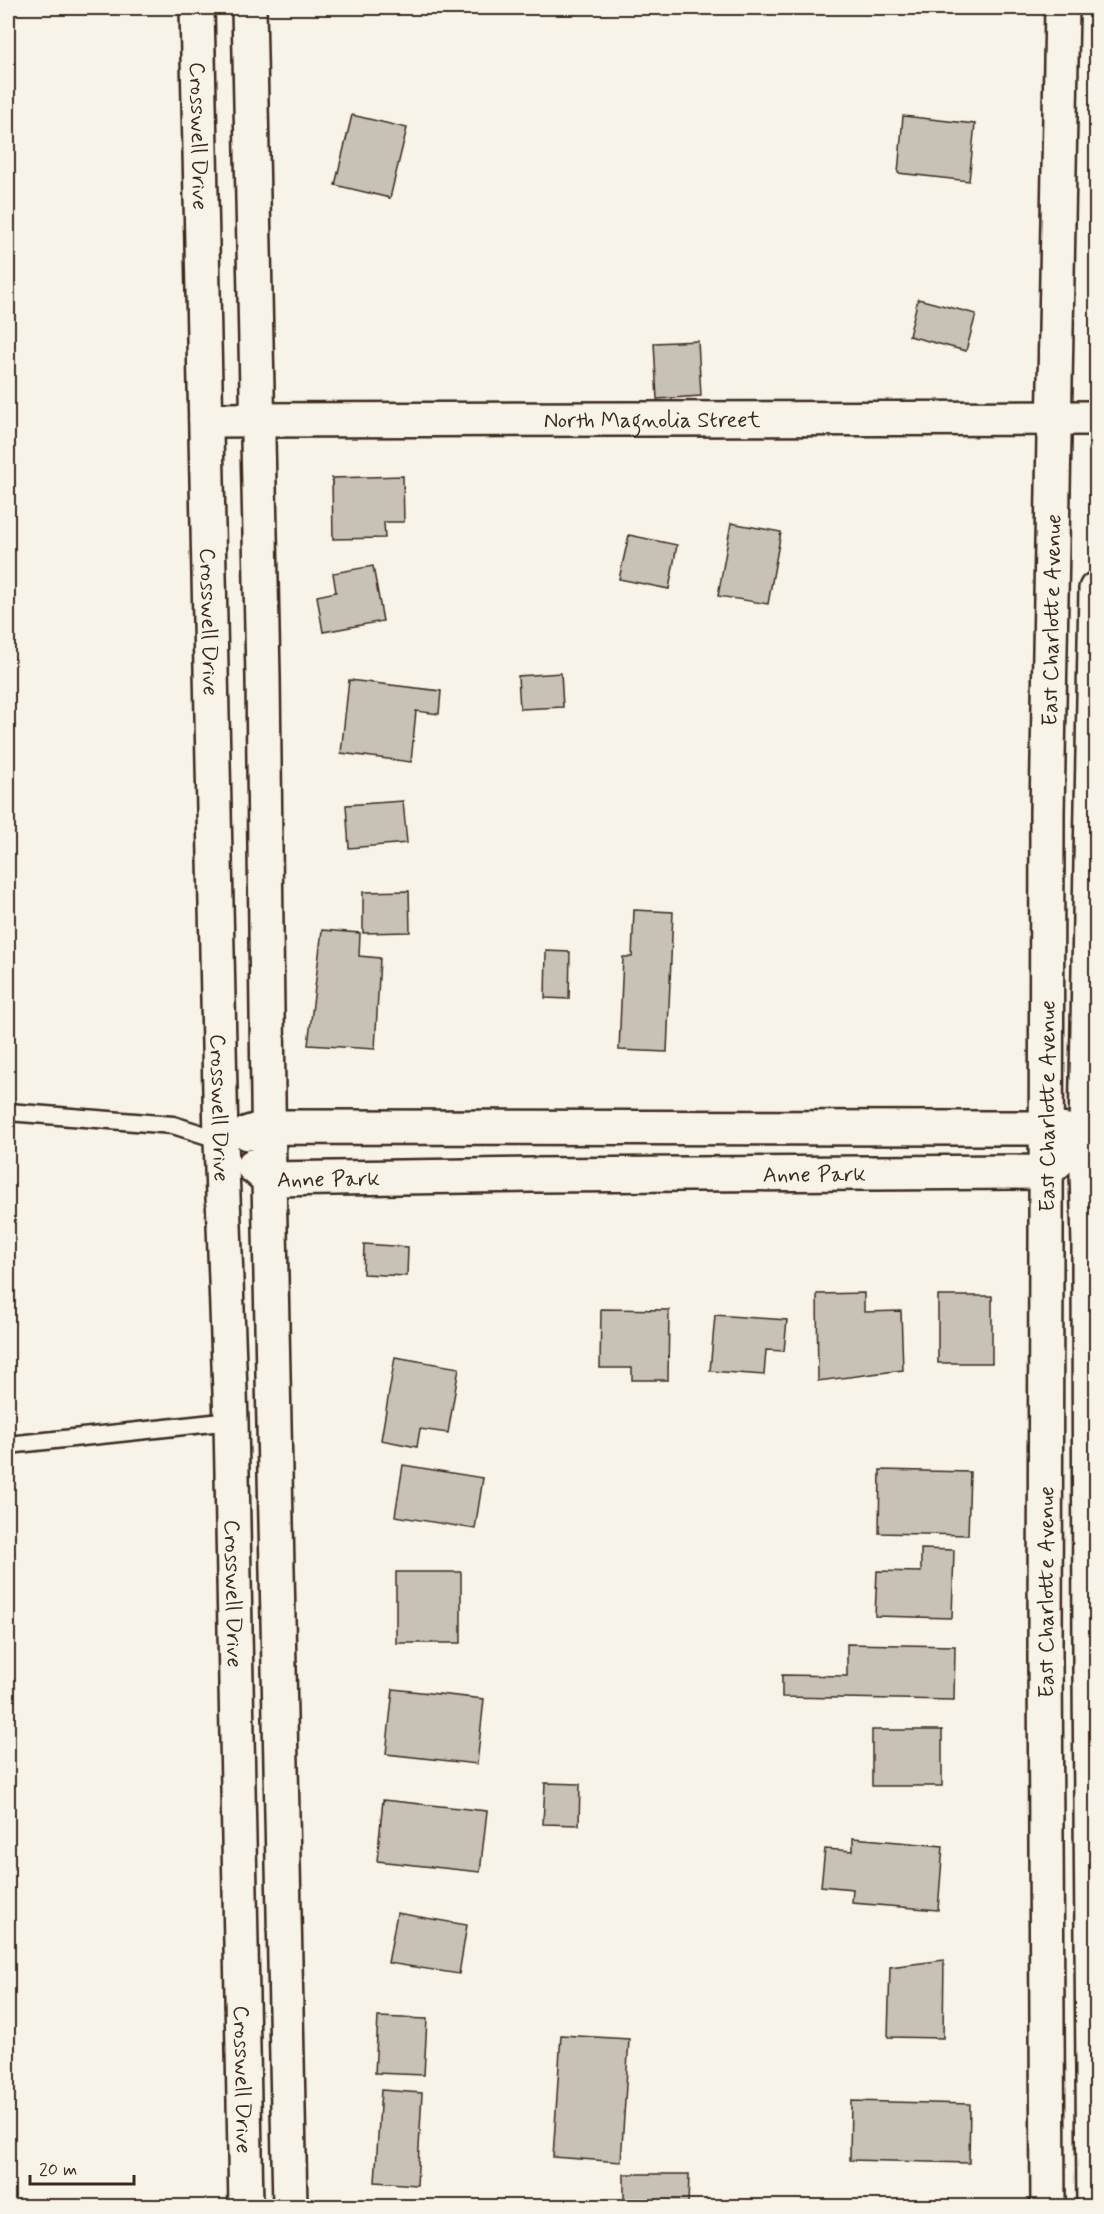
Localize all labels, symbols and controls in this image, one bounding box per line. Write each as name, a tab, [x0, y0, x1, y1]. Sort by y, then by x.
street label: Crosswell Drive	[182, 62, 213, 210]
street label: North Magnolia Street	[544, 407, 760, 438]
street label: East Charlotte Avenue	[1037, 514, 1069, 726]
street label: Crosswell Drive	[192, 548, 224, 696]
street label: East Charlotte Avenue	[1034, 1000, 1063, 1212]
street label: Crosswell Drive	[203, 1033, 234, 1182]
street label: Anne Park	[763, 1161, 866, 1190]
street label: Anne Park	[277, 1165, 380, 1195]
street label: East Charlotte Avenue	[1033, 1486, 1061, 1698]
street label: Crosswell Drive	[217, 1519, 248, 1668]
street label: Crosswell Drive	[226, 2005, 257, 2154]
scale bar	[30, 2148, 134, 2186]
text: 20 m	[39, 2158, 77, 2182]

